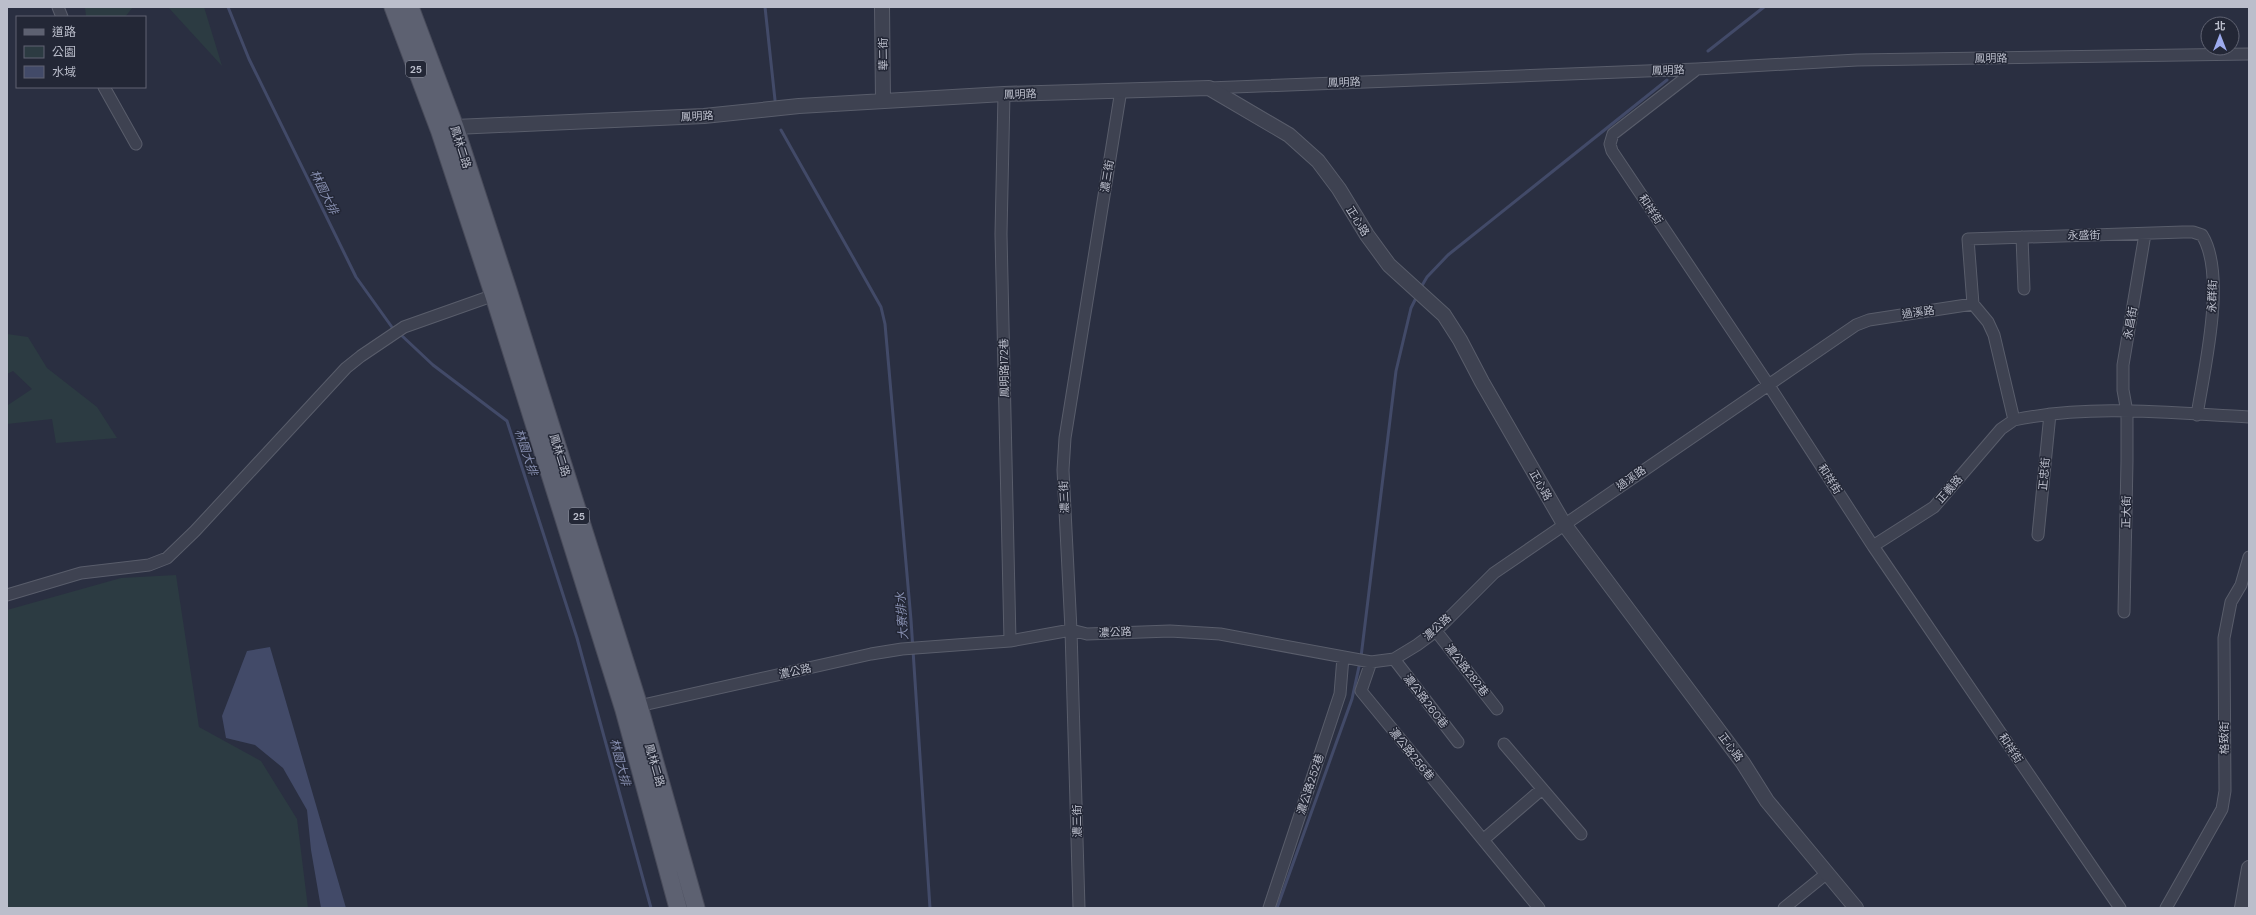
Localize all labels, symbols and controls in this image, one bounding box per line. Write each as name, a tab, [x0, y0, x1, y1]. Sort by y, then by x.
legend	[16, 16, 146, 88]
north arrow	[2200, 16, 2240, 56]
text: 北	[2215, 19, 2226, 33]
text: 道路	[52, 24, 76, 40]
street label: 華二街	[876, 37, 890, 71]
text: 公園	[52, 44, 76, 60]
street label: 鳳明路	[1974, 51, 2008, 65]
road number: 25	[406, 61, 426, 77]
street label: 鳳明路	[1651, 62, 1685, 78]
text: 水域	[52, 64, 76, 80]
street label: 鳳明路	[1327, 74, 1361, 90]
street label: 鳳明路	[1003, 86, 1037, 102]
street label: 鳳明路	[680, 108, 714, 124]
street label: 鳳林二路	[448, 124, 474, 170]
street label: 濃三街	[1098, 159, 1116, 193]
water label: 林園大排	[306, 167, 343, 219]
street label: 和祥街	[1636, 191, 1666, 227]
street label: 正心路	[1343, 203, 1373, 239]
street label: 永盛街	[2067, 228, 2101, 242]
street label: 永群街	[2204, 279, 2220, 313]
street label: 過溪路	[1901, 303, 1935, 321]
street label: 永昌街	[2120, 306, 2140, 340]
street label: 鳳明路172巷	[996, 338, 1012, 398]
water label: 林園大排	[511, 427, 542, 479]
street label: 鳳林二路	[547, 432, 573, 478]
street label: 正忠街	[2036, 457, 2052, 491]
street label: 和祥街	[1815, 461, 1845, 497]
street label: 過溪路	[1613, 463, 1649, 493]
street label: 正心路	[1527, 467, 1555, 503]
street label: 正義路	[1933, 472, 1965, 506]
street label: 濃三街	[1056, 480, 1072, 514]
street label: 正大街	[2119, 495, 2133, 529]
road number: 25	[569, 508, 589, 524]
water label: 大寮排水	[892, 591, 912, 641]
street label: 濃公路	[1420, 611, 1454, 643]
street label: 濃公路	[1098, 624, 1132, 640]
street label: 濃公路282巷	[1442, 641, 1492, 699]
street label: 濃公路	[777, 660, 813, 682]
street label: 濃公路260巷	[1401, 671, 1451, 731]
street label: 格致街	[2217, 722, 2231, 755]
street label: 濃公路256巷	[1386, 725, 1438, 783]
street label: 正心路	[1715, 730, 1747, 764]
street label: 和祥街	[1996, 730, 2026, 766]
water label: 林園大排	[606, 737, 634, 789]
street label: 鳳林二路	[642, 742, 668, 788]
street label: 濃公路252巷	[1294, 752, 1326, 816]
street label: 濃三街	[1070, 804, 1084, 838]

